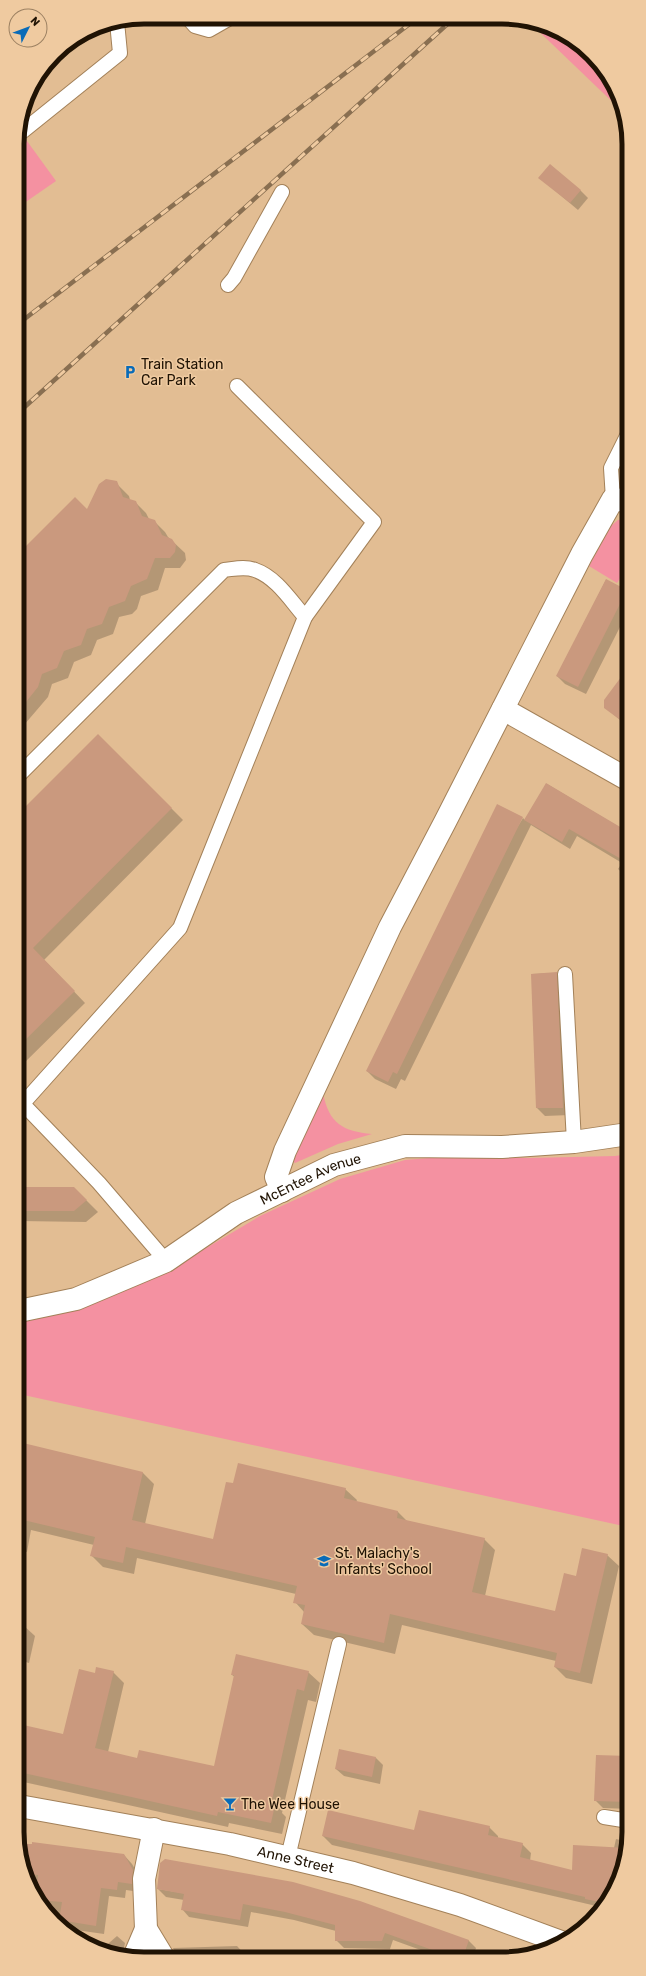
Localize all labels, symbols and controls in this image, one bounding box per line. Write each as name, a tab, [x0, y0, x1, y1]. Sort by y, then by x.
north arrow	[8, 8, 48, 48]
text: N	[28, 14, 43, 29]
place label: Train Station Car Park	[141, 356, 223, 389]
parking icon: Train Station Car Park	[122, 364, 138, 380]
street label: McEntee Avenue	[257, 1150, 363, 1209]
place label: St. Malachy's Infants' School	[335, 1545, 432, 1578]
school or university icon: St. Malachy's Infants' School	[316, 1553, 332, 1569]
bar icon: The Wee House	[222, 1796, 238, 1812]
place label: The Wee House	[241, 1796, 340, 1813]
street label: Anne Street	[256, 1843, 336, 1877]

